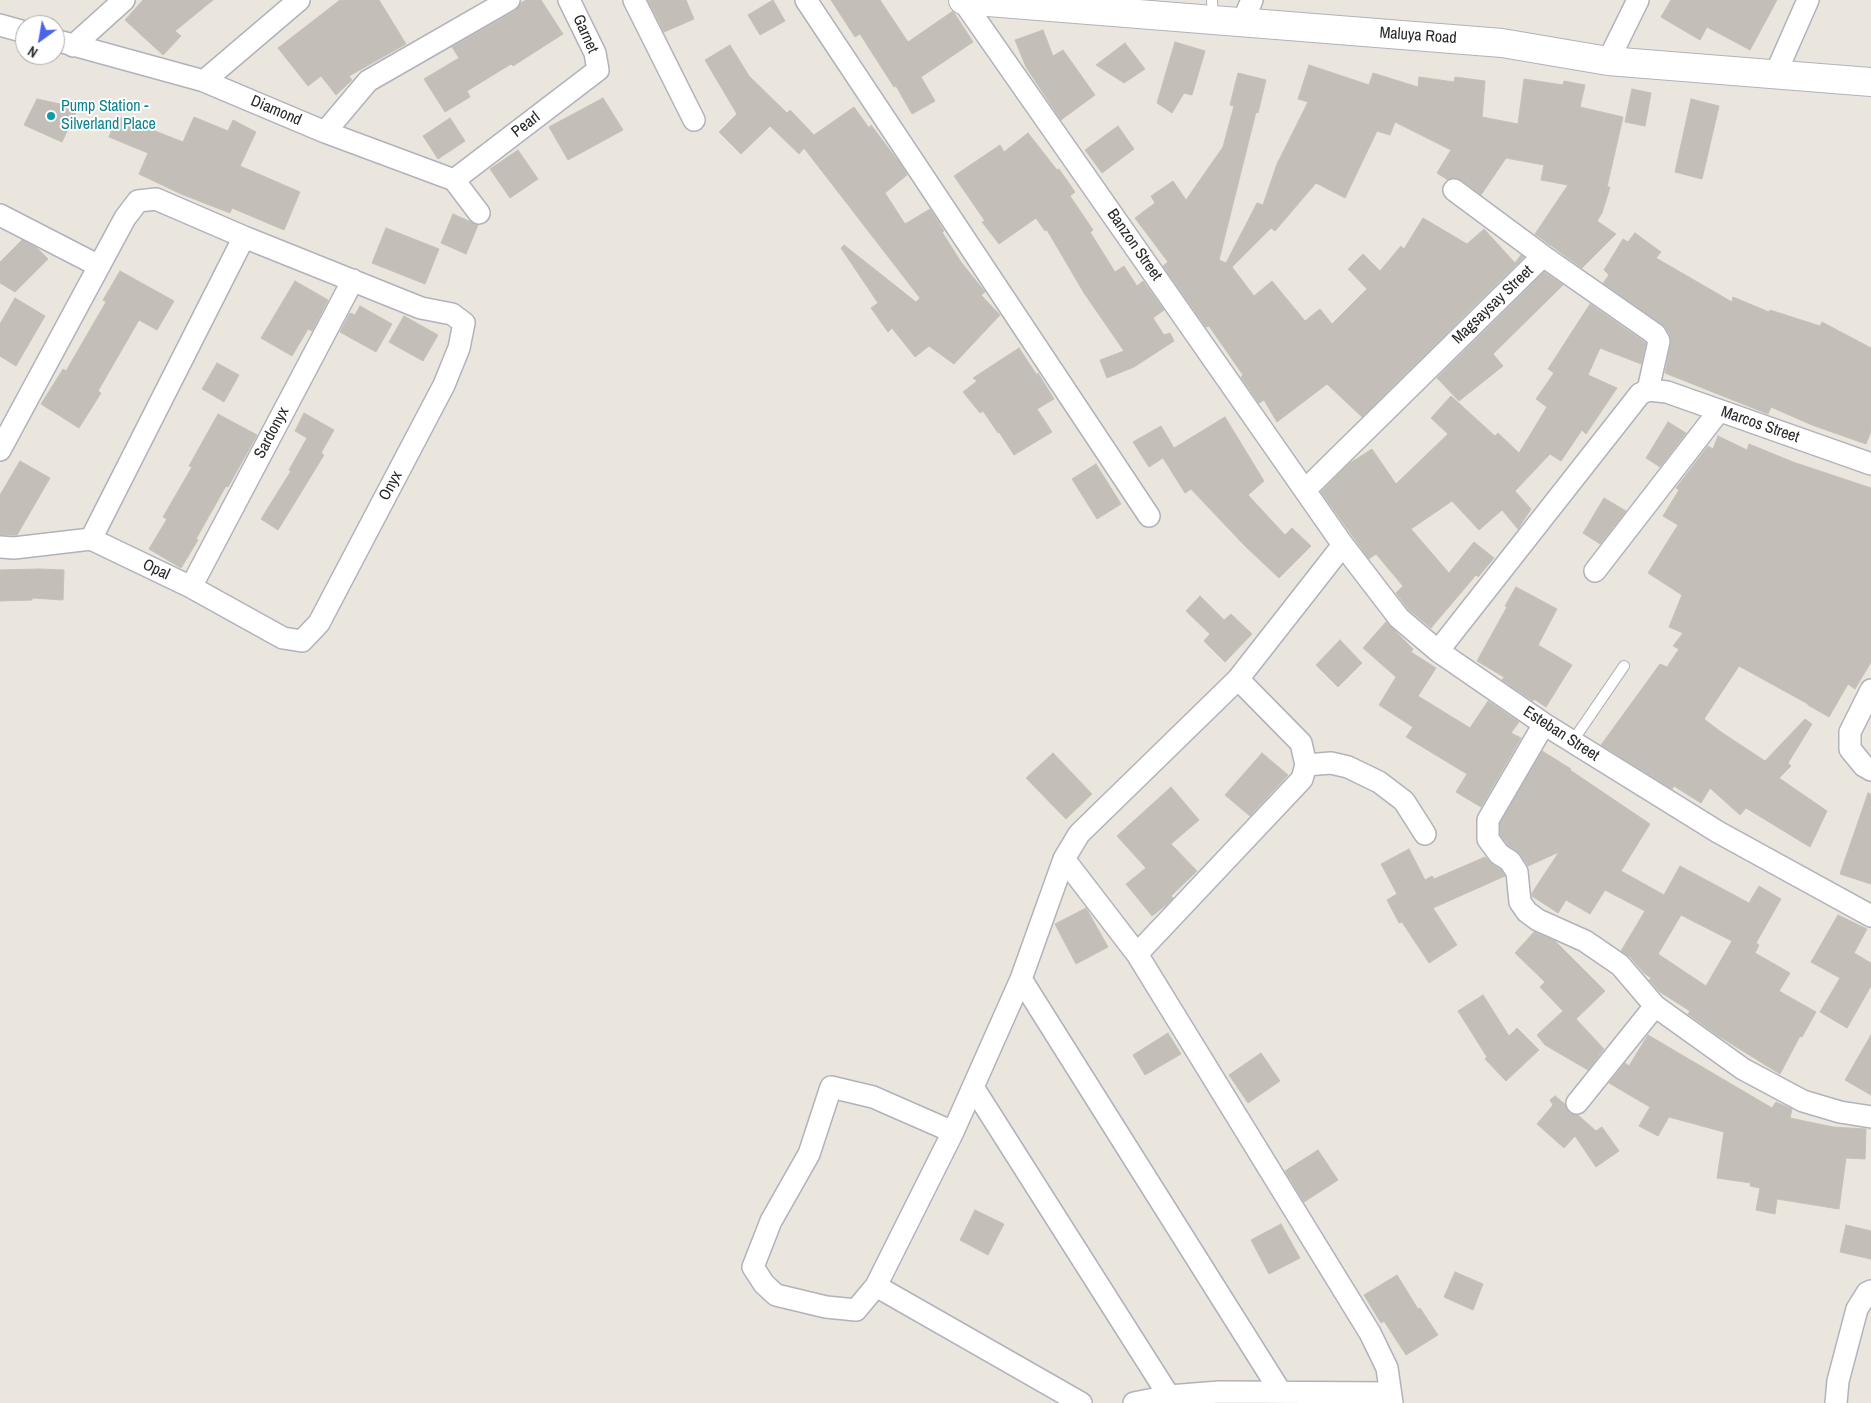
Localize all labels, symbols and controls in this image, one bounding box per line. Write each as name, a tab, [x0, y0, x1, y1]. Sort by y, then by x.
street label: Garnet	[568, 12, 602, 56]
north arrow	[15, 15, 65, 65]
street label: Maluya Road	[1379, 24, 1457, 48]
text: N	[24, 42, 41, 62]
street label: Diamond	[248, 92, 304, 130]
place label: Pump Station - Silverland Place	[61, 97, 156, 135]
street label: Pearl	[508, 108, 544, 142]
marker: Pump Station - Silverland Place	[45, 110, 57, 122]
street label: Banzon Street	[1102, 205, 1166, 285]
street label: Magsaysay Street	[1449, 262, 1537, 348]
street label: Marcos Street	[1718, 403, 1802, 447]
street label: Sardonyx	[251, 404, 293, 462]
street label: Onyx	[375, 468, 407, 504]
street label: Opal	[139, 555, 173, 585]
street label: Esteban Street	[1519, 702, 1603, 766]

